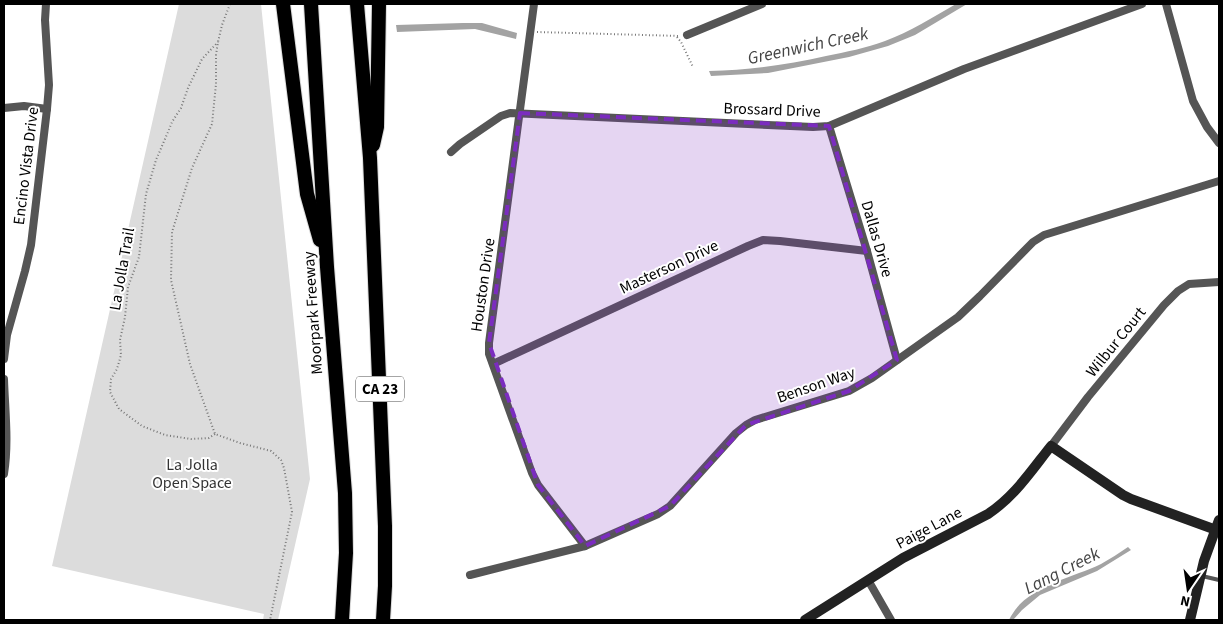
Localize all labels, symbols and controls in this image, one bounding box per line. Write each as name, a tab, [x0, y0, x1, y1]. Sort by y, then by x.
water label: Greenwich Creek	[745, 21, 871, 71]
street label: Brossard Drive	[723, 97, 821, 123]
street label: Encino Vista Drive	[8, 106, 44, 226]
street label: Dallas Drive	[856, 198, 898, 280]
street label: La Jolla Trail	[104, 226, 140, 312]
street label: Masterson Drive	[616, 234, 722, 300]
street label: Houston Drive	[466, 237, 500, 333]
street label: Moorpark Freeway	[298, 250, 328, 375]
street label: Wilbur Court	[1081, 302, 1151, 382]
street label: Benson Way	[774, 361, 859, 409]
road number: CA 23	[356, 376, 404, 402]
park label: La Jolla Open Space	[152, 454, 232, 494]
street label: Paige Lane	[892, 501, 966, 555]
water label: Lang Creek	[1020, 541, 1105, 601]
north arrow	[1163, 564, 1213, 614]
text: N	[1179, 590, 1192, 611]

